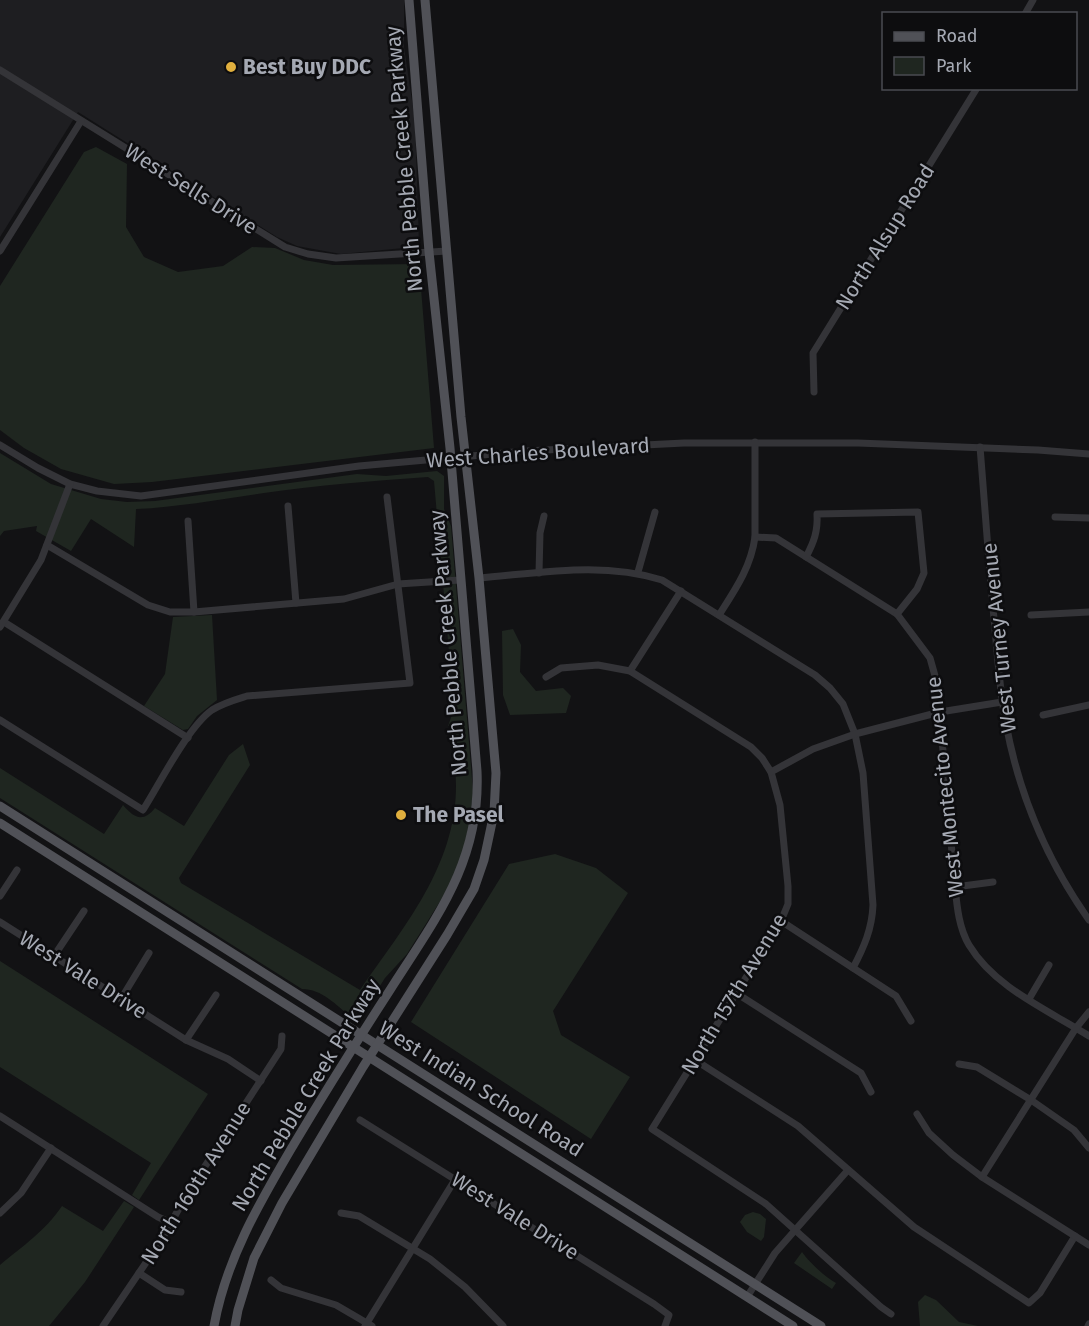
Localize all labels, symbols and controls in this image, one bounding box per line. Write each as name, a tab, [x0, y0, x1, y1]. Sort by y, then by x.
legend	[882, 12, 1077, 90]
street label: North Pebble Creek Parkway	[379, 24, 429, 293]
text: Road	[936, 25, 978, 47]
place label: Best Buy DDC	[243, 54, 371, 80]
text: Park	[936, 55, 972, 77]
marker: Best Buy DDC	[224, 60, 238, 74]
street label: West Sells Drive	[120, 138, 262, 240]
street label: North Alsup Road	[830, 159, 940, 315]
street label: West Charles Boulevard	[425, 432, 651, 474]
street label: North Pebble Creek Parkway	[423, 508, 473, 777]
street label: West Turney Avenue	[976, 542, 1022, 734]
street label: West Montecito Avenue	[920, 675, 970, 899]
place label: The Pasel	[413, 802, 505, 828]
marker: The Pasel	[394, 808, 408, 822]
street label: North 157th Avenue	[676, 909, 792, 1079]
street label: West Vale Drive	[14, 925, 152, 1025]
street label: North Pebble Creek Parkway	[226, 973, 386, 1216]
street label: West Indian School Road	[374, 1015, 588, 1163]
street label: North 160th Avenue	[135, 1097, 257, 1269]
street label: West Vale Drive	[446, 1166, 584, 1266]

